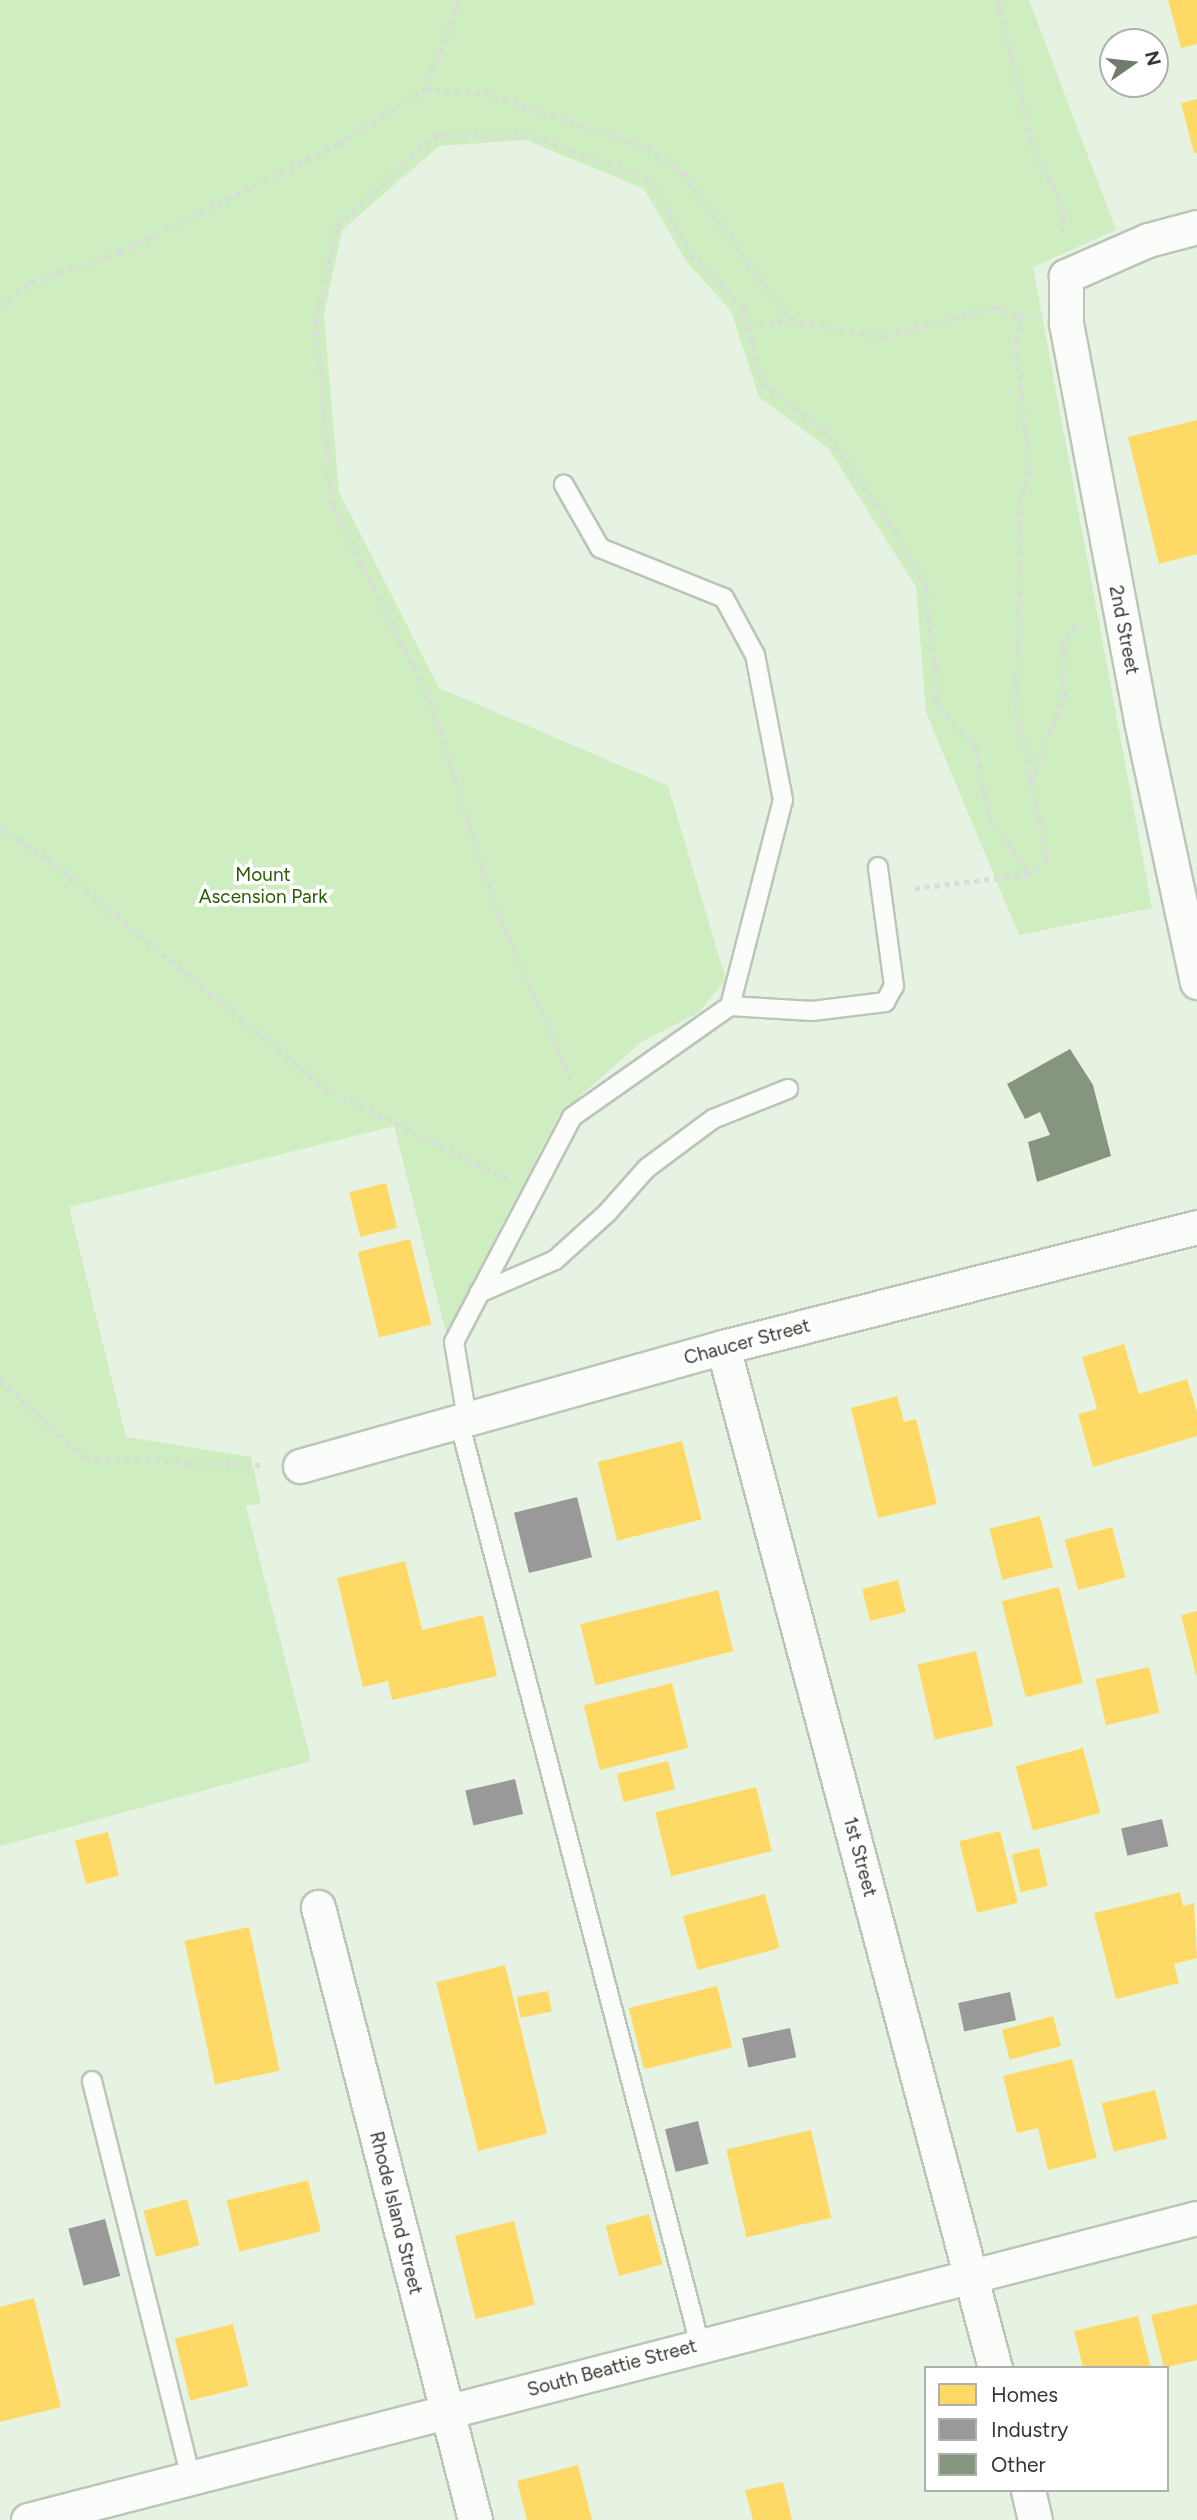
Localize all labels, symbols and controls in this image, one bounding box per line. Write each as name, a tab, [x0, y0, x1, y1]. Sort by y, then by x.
north arrow	[1099, 28, 1169, 98]
text: N	[1140, 48, 1166, 68]
street label: 2nd Street	[1104, 584, 1144, 676]
park label: Mount Ascension Park	[199, 864, 327, 908]
street label: Chaucer Street	[681, 1314, 813, 1370]
street label: 1st Street	[838, 1815, 882, 1899]
street label: Rhode Island Street	[365, 2129, 427, 2297]
street label: South Beattie Street	[525, 2334, 699, 2402]
legend	[924, 2366, 1169, 2492]
text: Homes	[991, 2382, 1058, 2407]
text: Industry	[991, 2417, 1068, 2442]
text: Other	[991, 2452, 1046, 2477]

